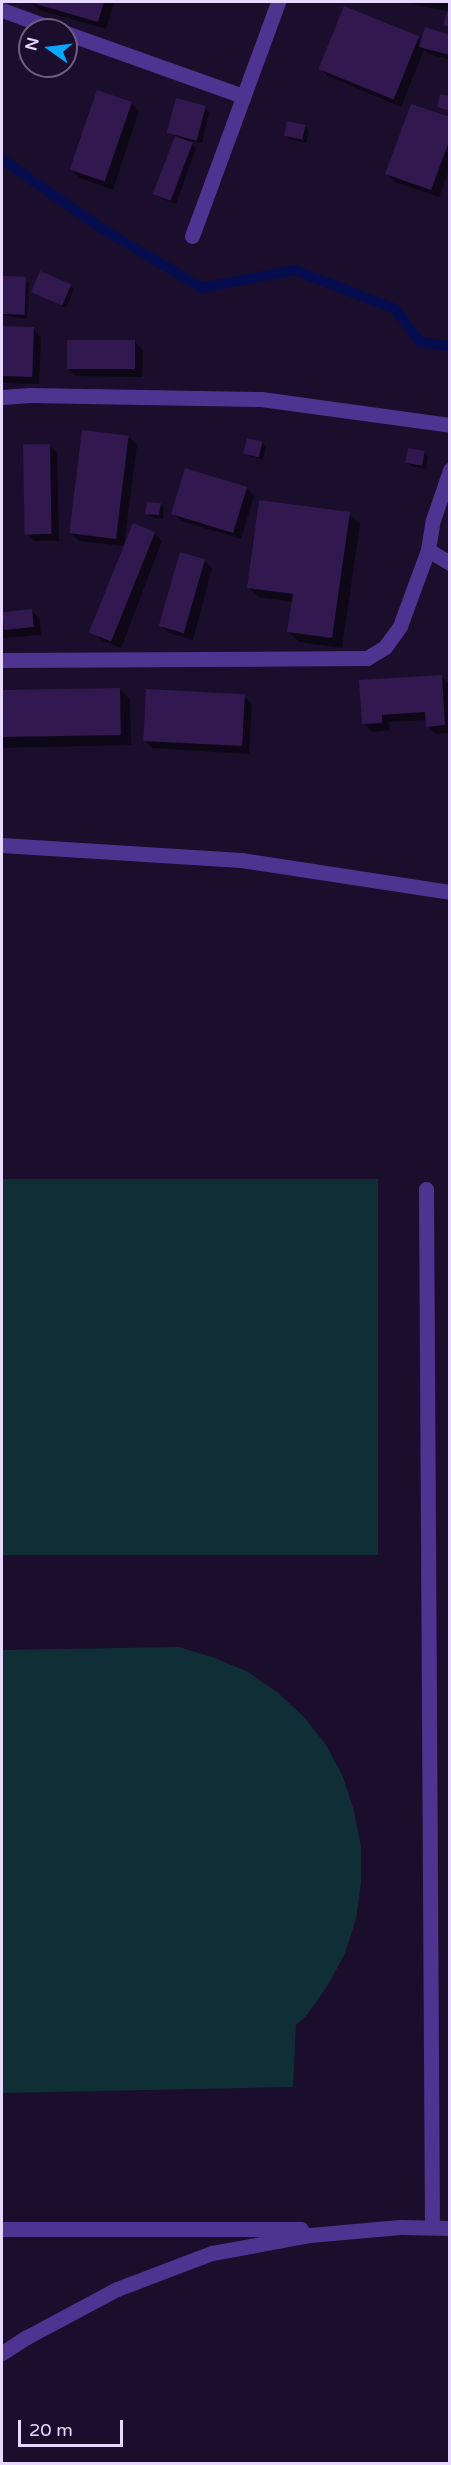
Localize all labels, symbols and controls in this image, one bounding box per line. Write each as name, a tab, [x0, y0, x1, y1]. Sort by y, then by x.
north arrow	[18, 18, 78, 78]
text: N	[21, 35, 44, 53]
scale bar	[21, 2408, 126, 2446]
text: 20 m	[29, 2419, 73, 2441]

